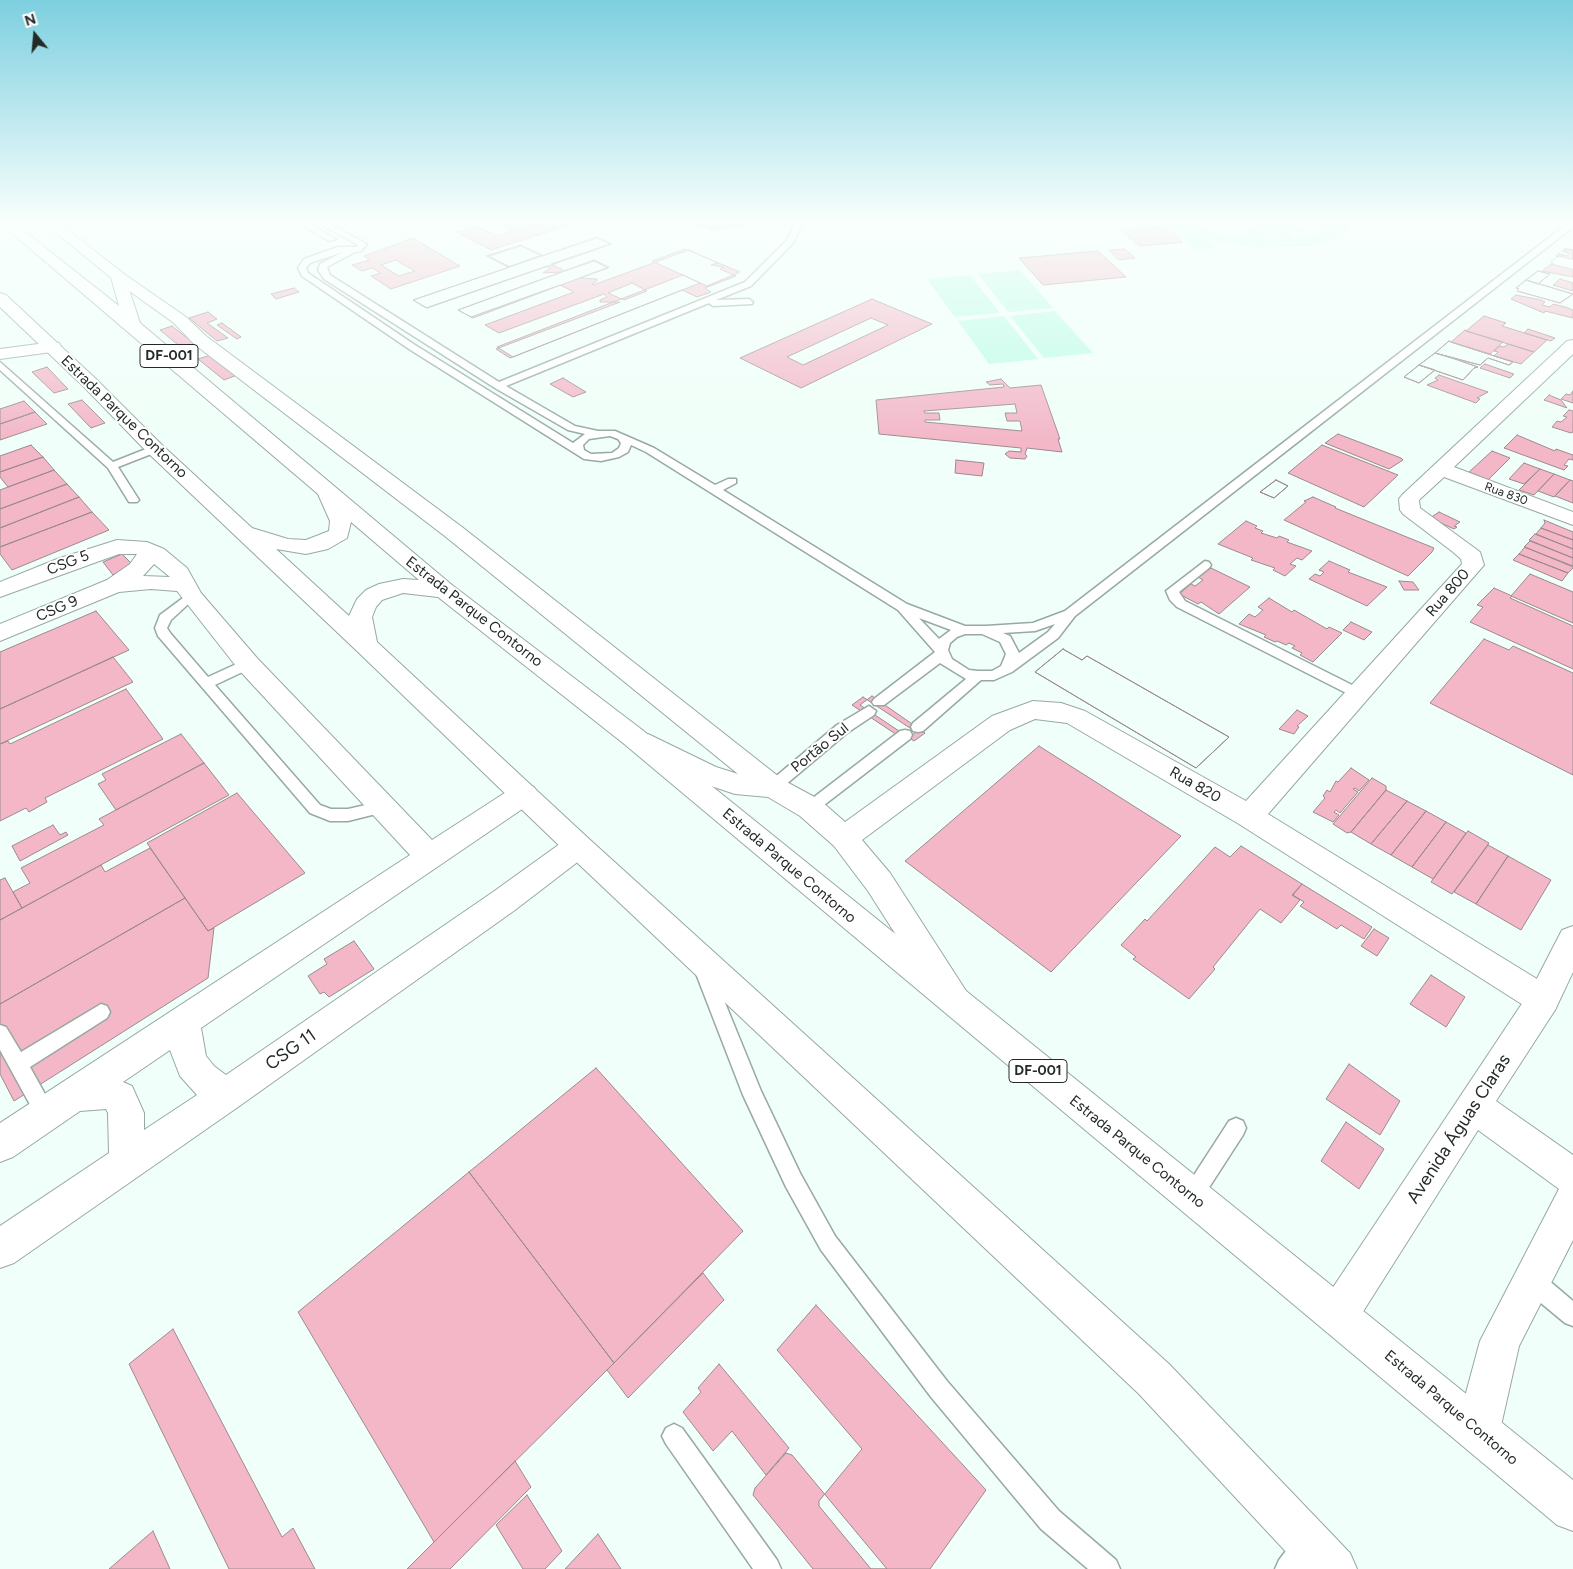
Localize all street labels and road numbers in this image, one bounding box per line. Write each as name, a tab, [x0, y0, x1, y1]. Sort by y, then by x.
road number: DF-001	[140, 344, 198, 368]
street label: Estrada Parque Contorno	[57, 352, 191, 482]
street label: Rua 830	[1482, 480, 1530, 508]
street label: CSG 5	[44, 547, 92, 579]
street label: Estrada Parque Contorno	[402, 553, 546, 671]
street label: Rua 800	[1422, 565, 1474, 621]
street label: CSG 9	[33, 592, 81, 626]
street label: Portão Sul	[788, 719, 852, 777]
street label: Rua 820	[1166, 763, 1224, 807]
street label: Estrada Parque Contorno	[719, 805, 859, 927]
street label: CSG 11	[261, 1025, 321, 1075]
street label: Avenida Águas Claras	[1403, 1050, 1515, 1208]
road number: DF-001	[1009, 1060, 1067, 1082]
street label: Estrada Parque Contorno	[1066, 1092, 1208, 1212]
street label: Estrada Parque Contorno	[1381, 1347, 1521, 1469]

